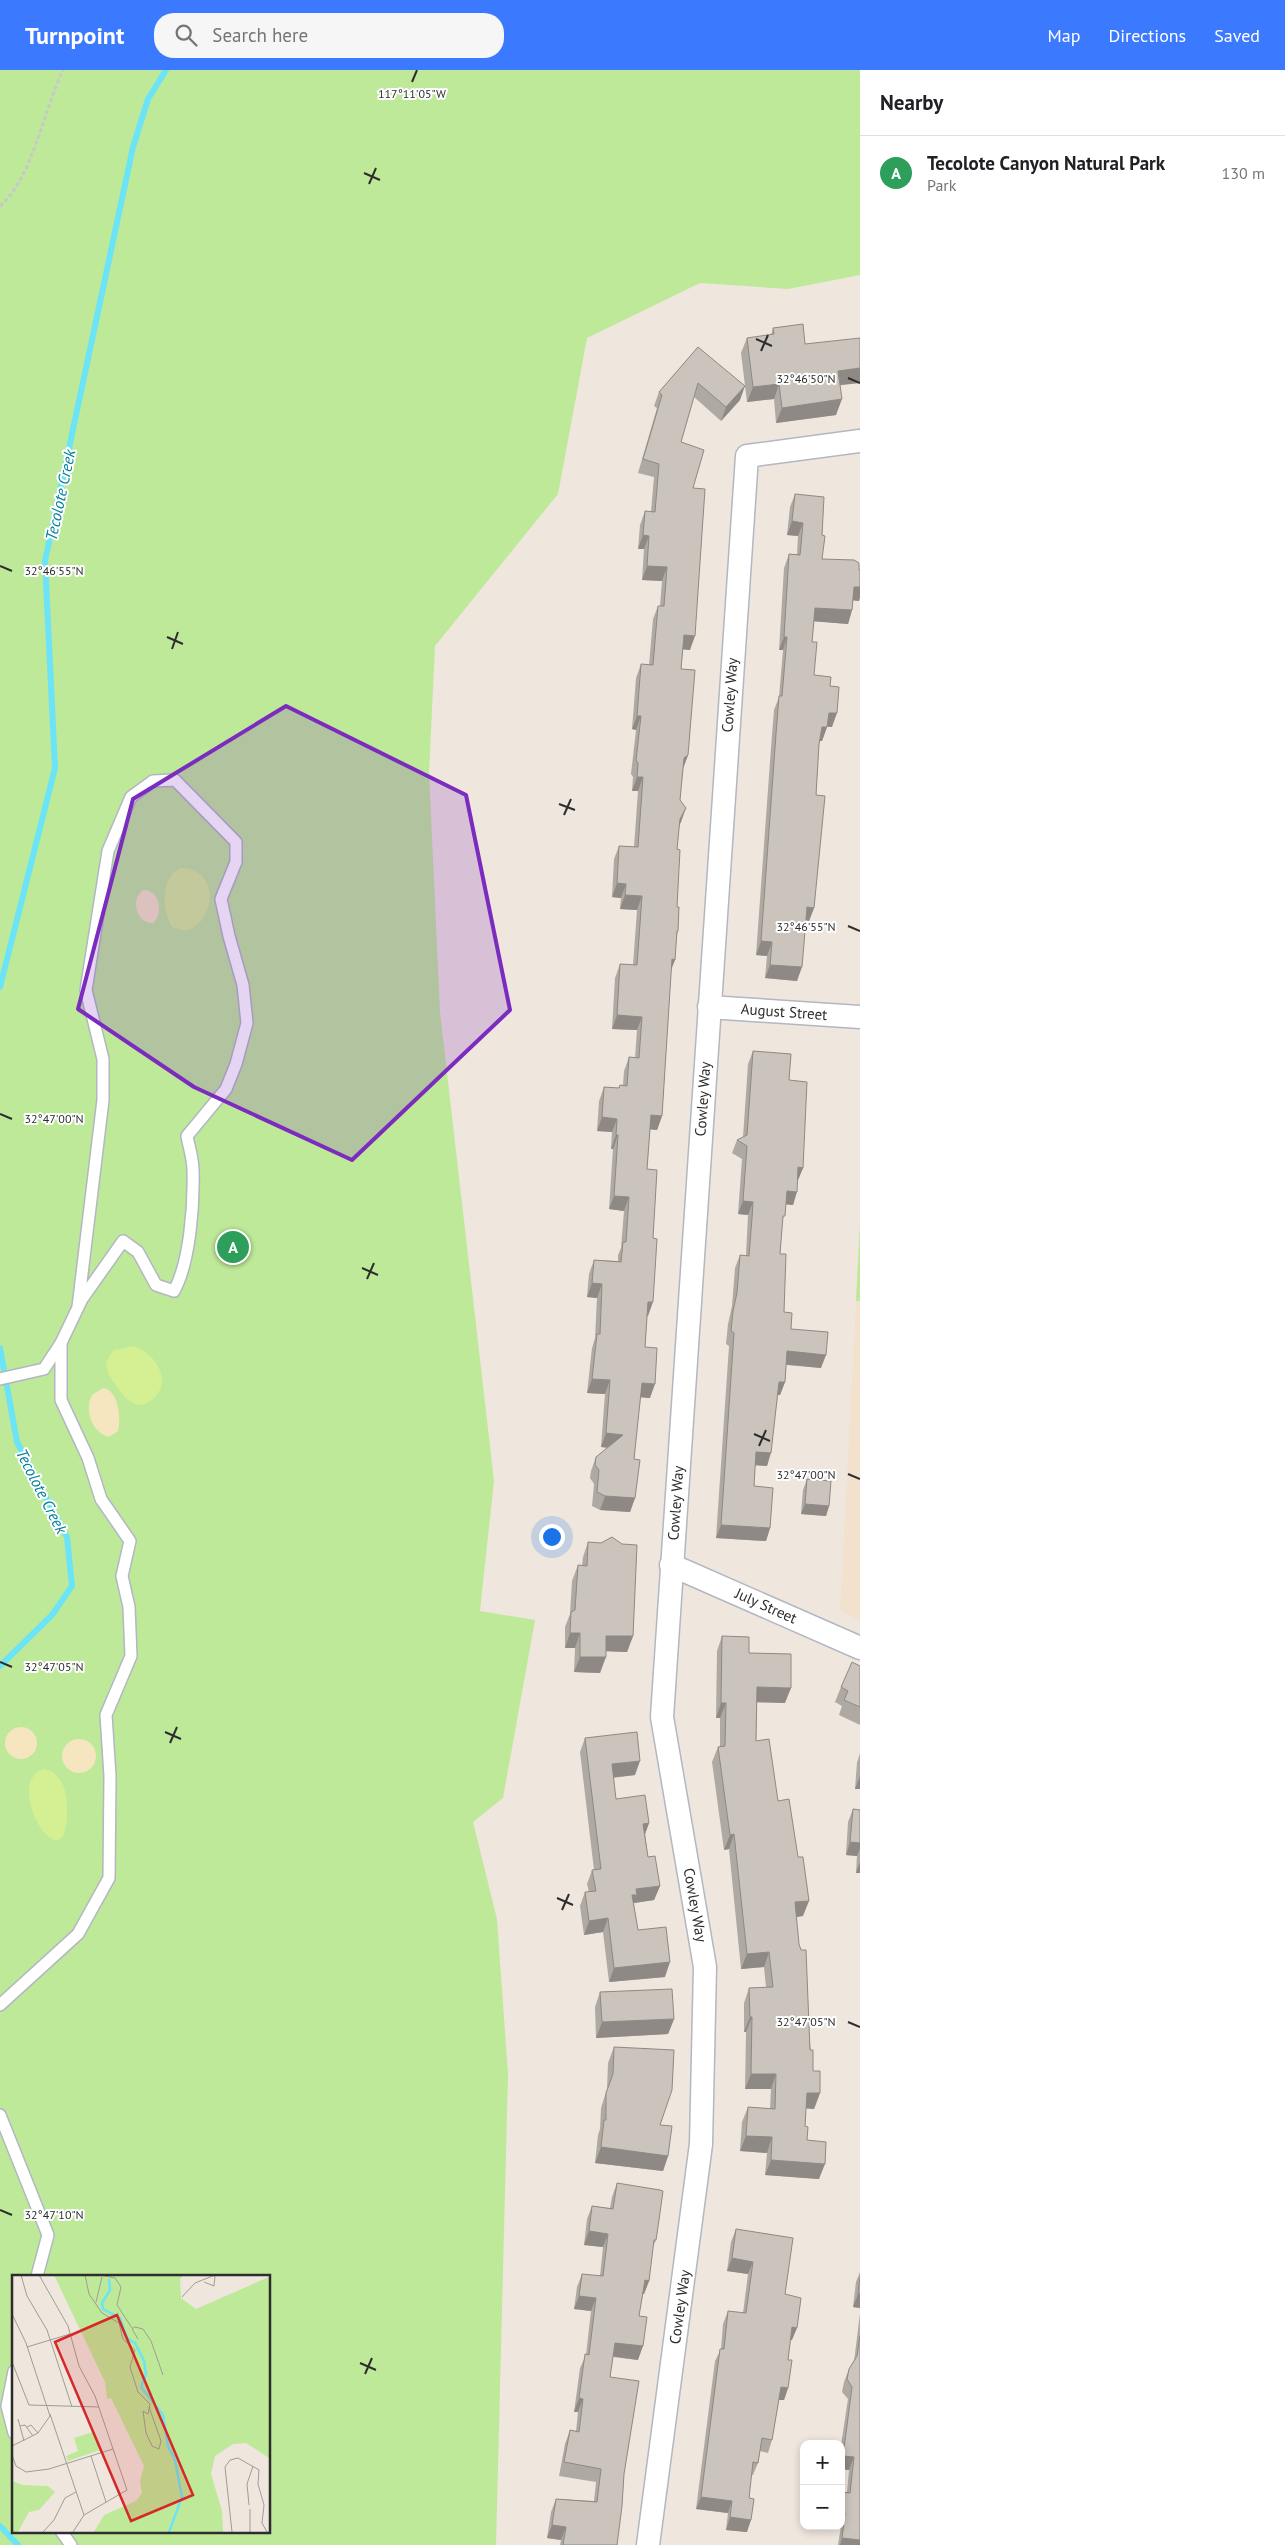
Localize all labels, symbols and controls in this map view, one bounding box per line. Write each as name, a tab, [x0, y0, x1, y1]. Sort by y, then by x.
search box	[154, 13, 504, 58]
text: Turnpoint	[25, 20, 124, 51]
icon: search	[172, 21, 200, 49]
text: Search here	[212, 23, 308, 47]
text: Map	[1048, 24, 1080, 47]
text: Directions	[1108, 24, 1186, 47]
text: Saved	[1214, 24, 1260, 47]
text: 117°11'05"W	[378, 86, 446, 101]
text: Nearby	[880, 89, 943, 116]
text: Tecolote Canyon Natural Park	[927, 151, 1165, 175]
text: A	[891, 163, 901, 183]
text: 130 m	[1222, 163, 1265, 183]
text: Park	[927, 175, 956, 195]
text: 32°46'50"N	[776, 371, 836, 386]
water label: Tecolote Creek	[41, 447, 80, 542]
text: 32°46'55"N	[24, 563, 84, 578]
street label: Cowley Way	[717, 657, 742, 733]
text: 32°46'55"N	[776, 919, 836, 934]
street label: August Street	[740, 999, 828, 1024]
street label: Cowley Way	[690, 1061, 715, 1137]
text: 32°47'00"N	[24, 1111, 84, 1126]
pin: A	[217, 1228, 249, 1266]
water label: Tecolote Creek	[12, 1445, 72, 1538]
street label: Cowley Way	[663, 1465, 688, 1541]
text: 32°47'00"N	[776, 1467, 836, 1482]
your location	[539, 1524, 565, 1550]
street label: July Street	[731, 1583, 800, 1628]
text: 32°47'05"N	[24, 1659, 84, 1674]
street label: Cowley Way	[680, 1866, 711, 1944]
text: 32°47'05"N	[776, 2014, 836, 2029]
text: 32°47'10"N	[24, 2207, 84, 2222]
street label: Cowley Way	[665, 2268, 694, 2345]
inset map	[12, 2275, 270, 2532]
map controls	[800, 2440, 845, 2530]
button: +	[800, 2440, 845, 2485]
button: −	[800, 2485, 845, 2530]

